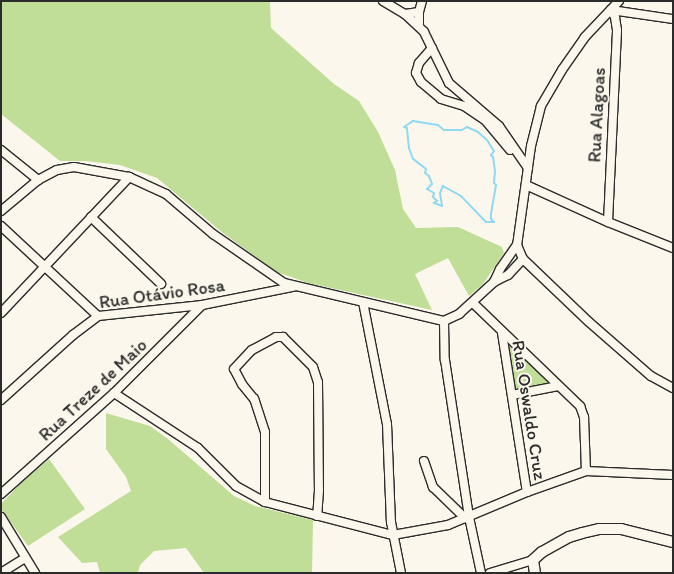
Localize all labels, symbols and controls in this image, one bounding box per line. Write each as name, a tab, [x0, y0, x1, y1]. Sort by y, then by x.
street label: Rua Alagoas	[584, 67, 610, 163]
street label: Rua Otávio Rosa	[98, 275, 226, 313]
street label: Rua Treze de Maio	[35, 335, 151, 445]
street label: Rua Oswaldo Cruz	[507, 339, 551, 481]

